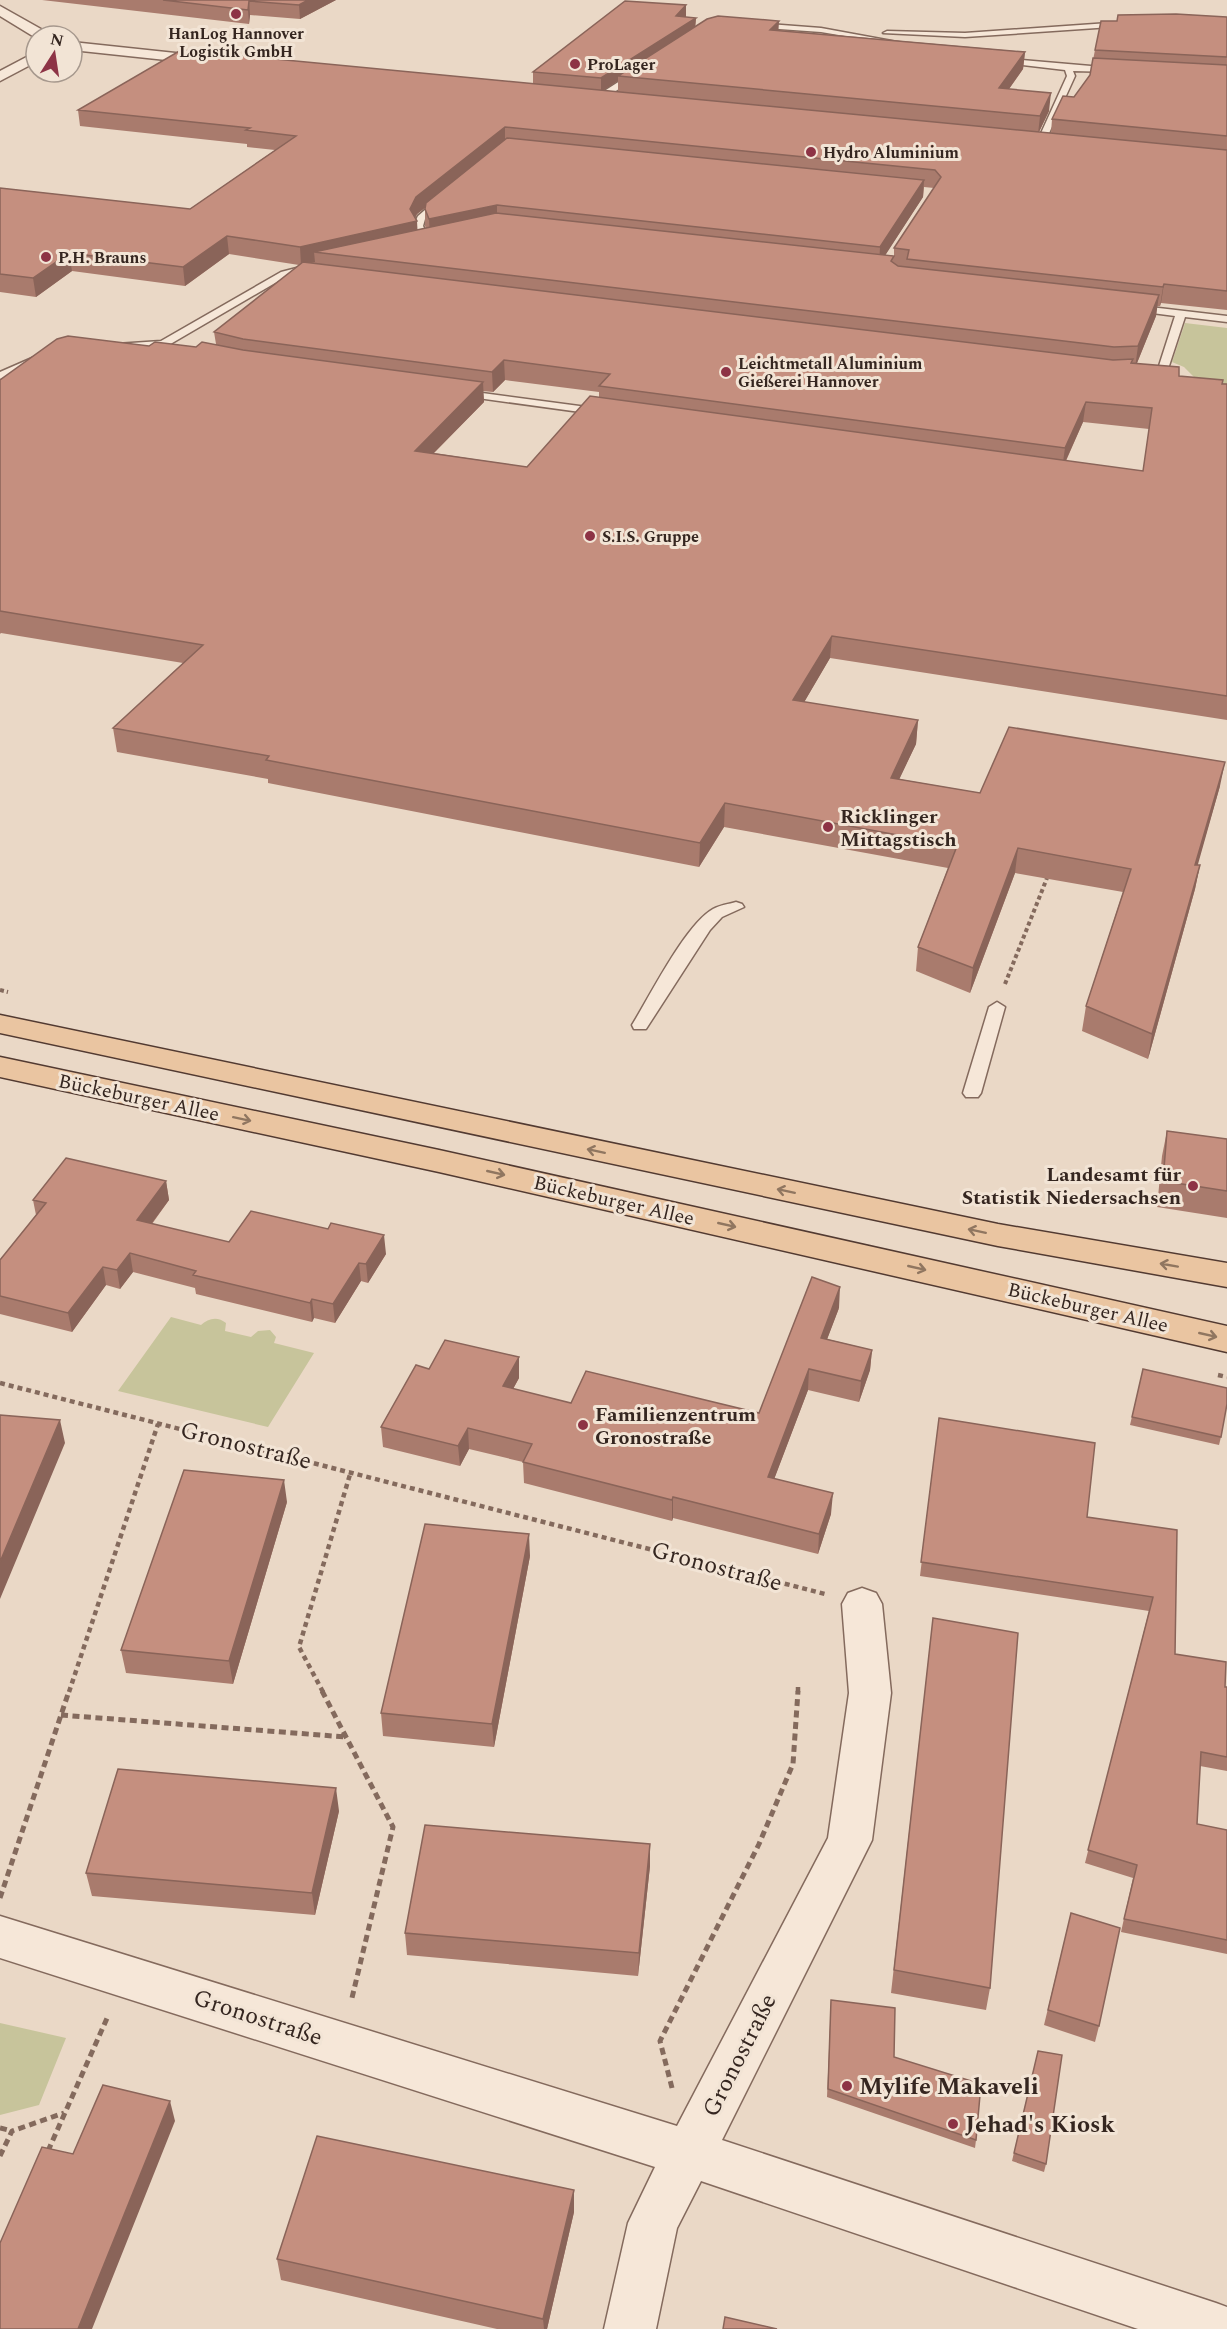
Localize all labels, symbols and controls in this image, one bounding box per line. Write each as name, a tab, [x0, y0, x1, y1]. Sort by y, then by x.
marker: HanLog Hannover Logistik GmbH	[229, 7, 243, 21]
place label: HanLog Hannover Logistik GmbH	[168, 22, 304, 64]
north arrow	[24, 24, 84, 84]
text: N	[48, 27, 66, 53]
place label: ProLager	[587, 53, 656, 77]
marker: ProLager	[568, 57, 582, 71]
place label: Hydro Aluminium	[823, 141, 959, 165]
marker: Hydro Aluminium	[804, 145, 818, 159]
place label: P.H. Brauns	[58, 246, 146, 270]
marker: P.H. Brauns	[39, 250, 53, 264]
place label: Leichtmetall Aluminium Gießerei Hannover	[738, 352, 923, 394]
marker: Leichtmetall Aluminium Gießerei Hannover	[719, 365, 733, 379]
place label: S.I.S. Gruppe	[602, 525, 699, 549]
marker: S.I.S. Gruppe	[583, 529, 597, 543]
place label: Ricklinger Mittagstisch	[840, 802, 957, 855]
marker: Ricklinger Mittagstisch	[821, 820, 835, 834]
street label: Bückeburger Allee	[55, 1066, 222, 1130]
one-way arrow	[232, 1113, 251, 1125]
one-way arrow	[586, 1145, 606, 1156]
place label: Landesamt für Statistik Niedersachsen	[962, 1160, 1181, 1213]
one-way arrow	[486, 1168, 505, 1180]
street label: Bückeburger Allee	[530, 1168, 697, 1234]
marker: Landesamt für Statistik Niedersachsen	[1186, 1179, 1200, 1193]
one-way arrow	[777, 1185, 797, 1196]
one-way arrow	[717, 1220, 736, 1232]
one-way arrow	[968, 1224, 987, 1236]
one-way arrow	[1160, 1259, 1180, 1270]
one-way arrow	[907, 1263, 926, 1274]
street label: Bückeburger Allee	[1004, 1275, 1171, 1341]
one-way arrow	[1198, 1329, 1217, 1341]
place label: Familienzentrum Gronostraße	[595, 1400, 756, 1453]
street label: Gronostraße	[176, 1412, 315, 1480]
marker: Familienzentrum Gronostraße	[576, 1418, 590, 1432]
street label: Gronostraße	[647, 1532, 786, 1602]
street label: Gronostraße	[188, 1980, 327, 2056]
street label: Gronostraße	[693, 1987, 786, 2123]
place label: Mylife Makaveli	[859, 2069, 1039, 2105]
marker: Mylife Makaveli	[840, 2079, 854, 2093]
place label: Jehad's Kiosk	[965, 2107, 1116, 2143]
marker: Jehad's Kiosk	[946, 2117, 960, 2131]

